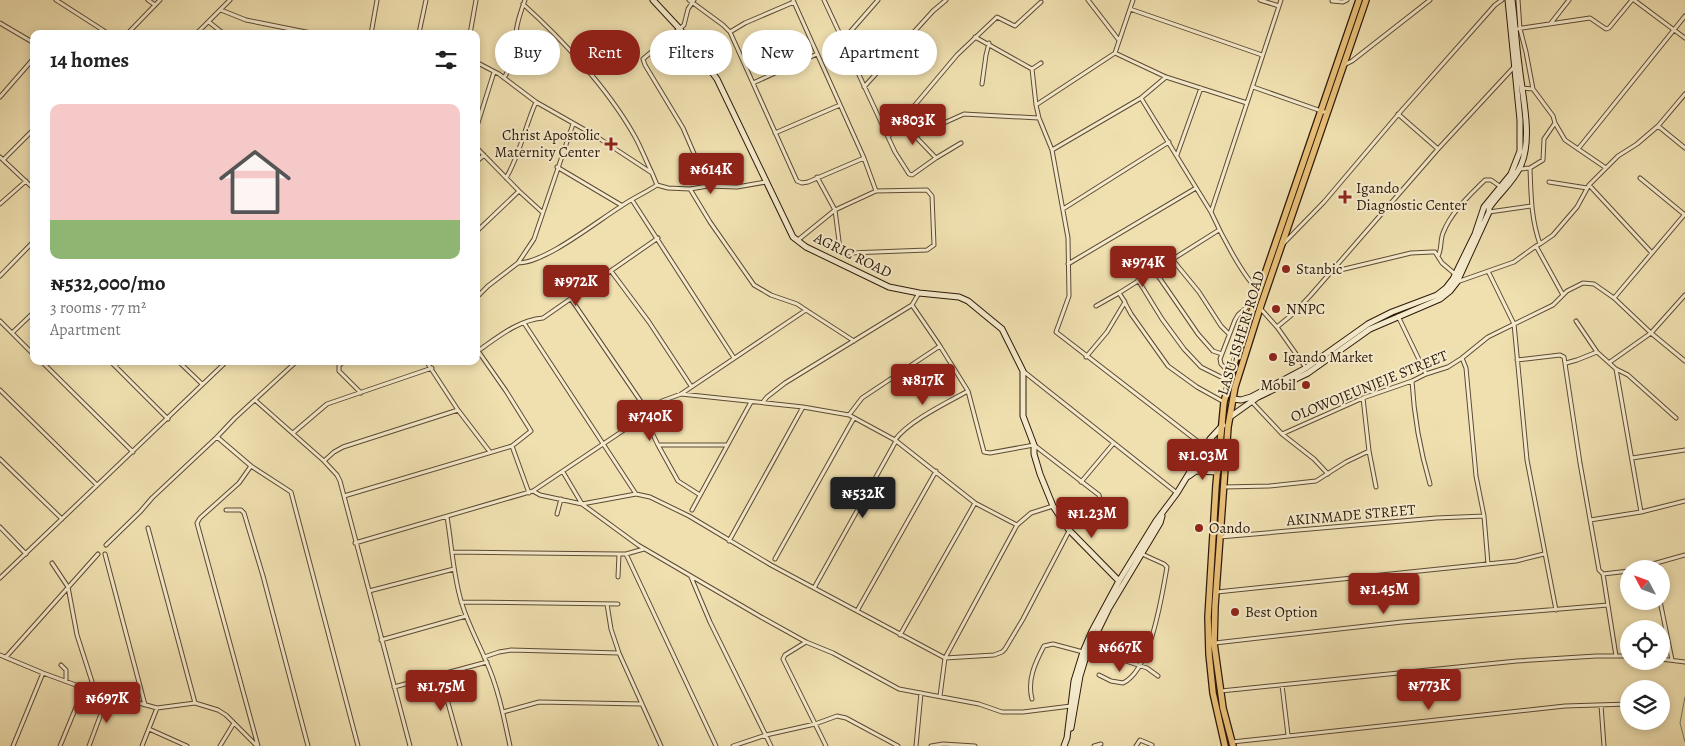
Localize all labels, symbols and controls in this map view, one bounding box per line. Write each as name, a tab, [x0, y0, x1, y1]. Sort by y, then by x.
chip: Buy	[495, 30, 560, 75]
chip: Rent	[570, 30, 640, 75]
chip: Filters	[650, 30, 732, 75]
chip: New	[742, 30, 812, 75]
chip: Apartment	[822, 30, 937, 75]
text: 14 homes	[50, 46, 129, 74]
icon: filters	[432, 46, 460, 74]
pin: ₦803K	[878, 104, 948, 146]
text: ₦803K	[891, 109, 935, 131]
place label: Christ Apostolic Maternity Center	[495, 125, 600, 162]
icon: home	[210, 137, 300, 227]
marker: Christ Apostolic Maternity Center	[604, 137, 618, 151]
pin: ₦614K	[676, 152, 746, 195]
text: ₦614K	[690, 158, 732, 180]
place label: Igando Diagnostic Center	[1356, 178, 1467, 215]
marker: Igando Diagnostic Center	[1338, 190, 1352, 204]
street label: AGRIC ROAD	[810, 227, 895, 282]
pin: ₦974K	[1108, 246, 1178, 288]
text: ₦974K	[1121, 251, 1165, 273]
place label: Stanbic	[1296, 259, 1342, 279]
marker: Stanbic	[1280, 263, 1292, 275]
pin: ₦972K	[541, 264, 611, 307]
street label: LASU-ISHERI ROAD	[1213, 268, 1269, 398]
text: ₦532,000/mo	[50, 269, 166, 297]
text: ₦972K	[554, 270, 598, 292]
text: 3 rooms · 77 m²	[50, 297, 146, 319]
place label: NNPC	[1286, 299, 1325, 319]
marker: NNPC	[1270, 303, 1282, 315]
text: Apartment	[50, 319, 121, 341]
street label: OLOWOJEUNJEJE STREET	[1287, 345, 1451, 427]
place label: Igando Market	[1283, 347, 1373, 367]
marker: Igando Market	[1267, 351, 1279, 363]
pin: ₦817K	[888, 364, 958, 406]
text: ₦817K	[902, 369, 944, 391]
place label: Mobil	[1261, 375, 1296, 395]
marker: Mobil	[1300, 379, 1312, 391]
pin: ₦740K	[615, 400, 685, 442]
text: ₦740K	[628, 405, 672, 427]
pin: ₦1.03M	[1162, 438, 1244, 481]
text: ₦1.03M	[1178, 444, 1228, 466]
pin: ₦532K	[828, 476, 898, 519]
text: ₦532K	[841, 482, 885, 504]
pin: ₦1.23M	[1051, 496, 1133, 539]
street label: AKINMADE STREET	[1285, 499, 1417, 531]
text: ₦1.23M	[1067, 502, 1117, 524]
place label: Oando	[1209, 518, 1250, 538]
marker: Oando	[1193, 522, 1205, 534]
north arrow	[1620, 560, 1670, 610]
map controls	[1620, 560, 1670, 730]
pin: ₦1.45M	[1343, 572, 1425, 615]
text: ₦1.45M	[1359, 578, 1409, 600]
place label: Best Option	[1245, 602, 1318, 622]
marker: Best Option	[1229, 606, 1241, 618]
button: locate	[1620, 620, 1670, 670]
pin: ₦667K	[1085, 630, 1155, 673]
text: ₦667K	[1098, 636, 1142, 658]
pin: ₦773K	[1394, 668, 1464, 711]
pin: ₦1.75M	[400, 670, 482, 712]
text: ₦773K	[1408, 674, 1450, 696]
text: ₦1.75M	[417, 675, 465, 697]
button: layers	[1620, 680, 1670, 730]
pin: ₦697K	[72, 682, 142, 724]
text: ₦697K	[85, 687, 129, 709]

